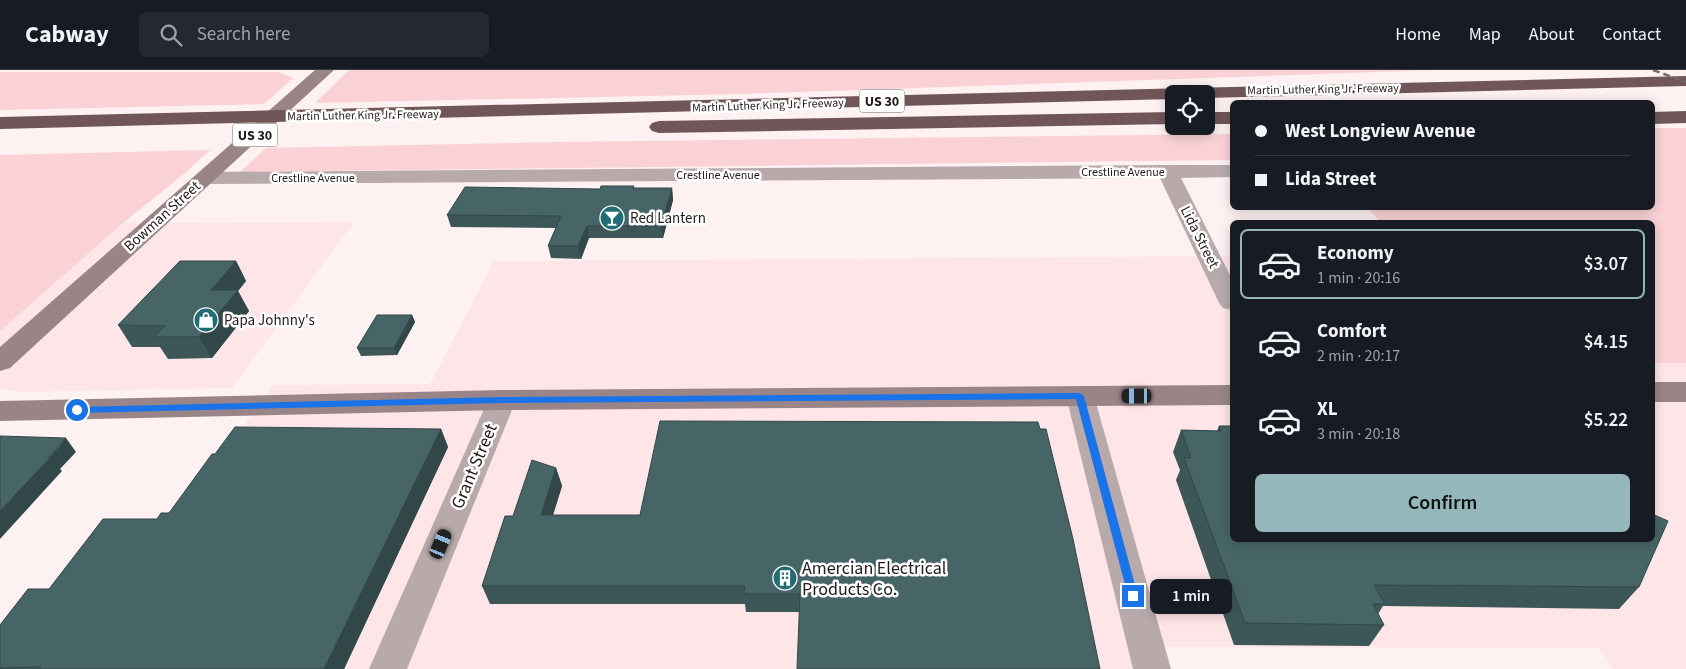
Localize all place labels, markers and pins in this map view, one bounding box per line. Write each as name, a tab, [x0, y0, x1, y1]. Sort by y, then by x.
bar icon: Red Lantern	[599, 205, 625, 231]
place label: Red Lantern	[630, 208, 706, 229]
shop icon: Papa Johnny's	[193, 307, 219, 333]
place label: Papa Johnny's	[224, 310, 315, 331]
place label: Amercian Electrical Products Co.	[802, 556, 946, 602]
building icon: Amercian Electrical Products Co.	[772, 565, 798, 591]

